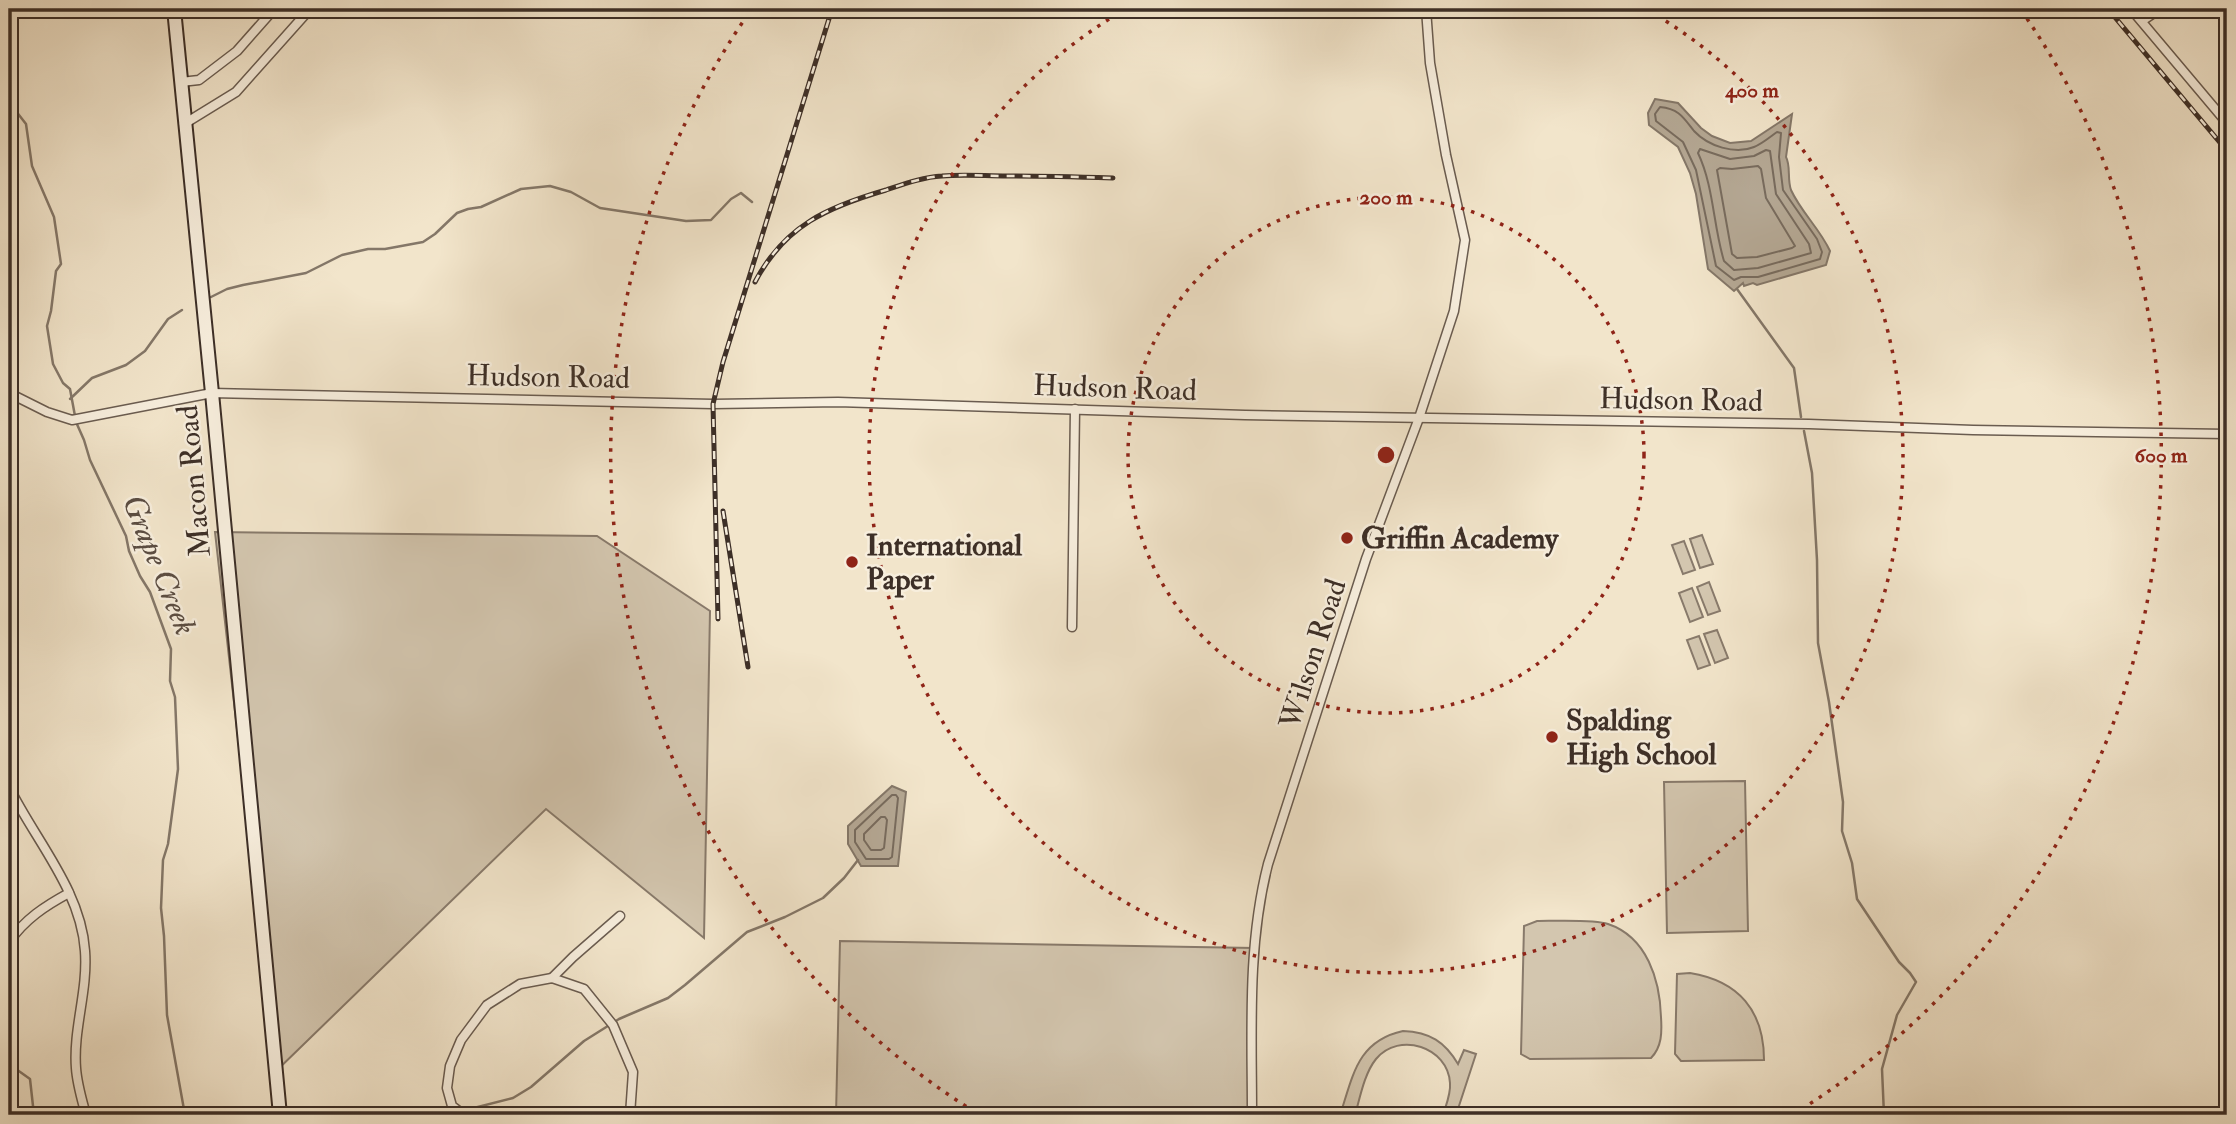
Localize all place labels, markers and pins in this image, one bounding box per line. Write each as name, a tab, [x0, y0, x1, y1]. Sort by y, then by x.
centre of rings	[1374, 443, 1398, 467]
place label: Griffin Academy	[1361, 520, 1560, 557]
place label: International Paper	[866, 527, 1022, 598]
marker: Griffin Academy	[1339, 530, 1355, 546]
marker: International Paper	[844, 554, 860, 570]
place label: Spalding High School	[1566, 702, 1717, 773]
marker: Spalding High School	[1544, 729, 1560, 745]

